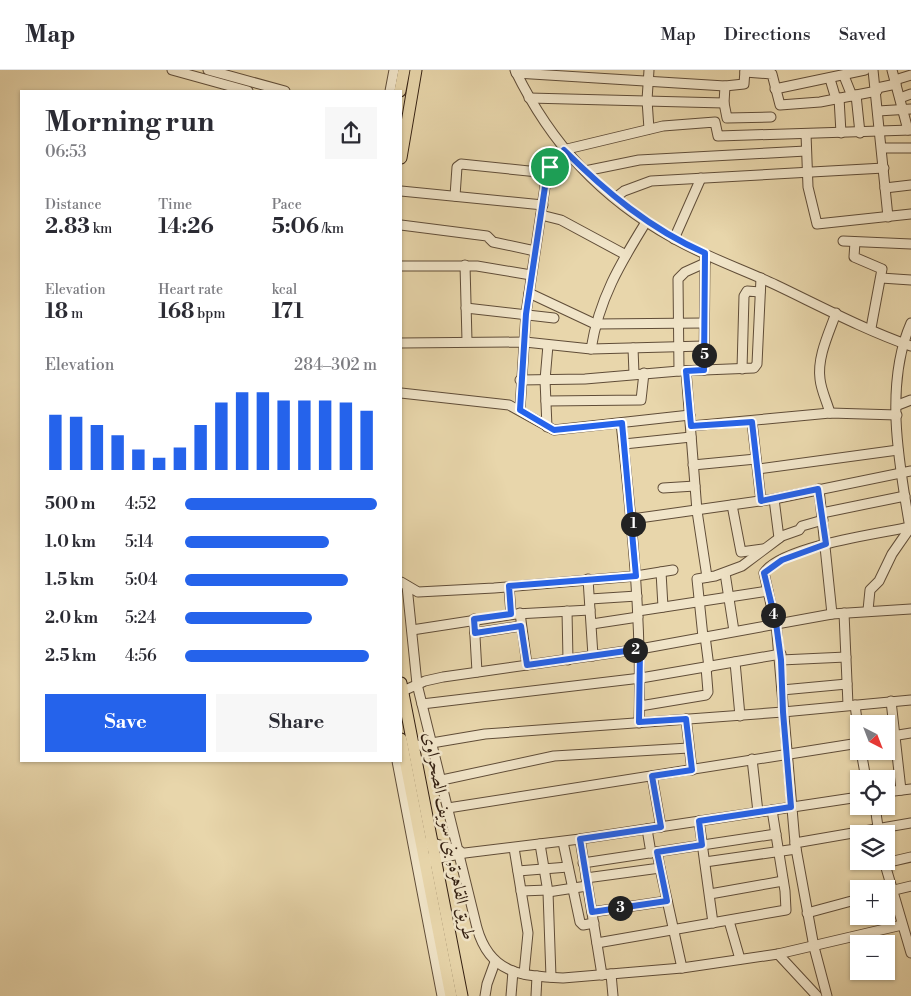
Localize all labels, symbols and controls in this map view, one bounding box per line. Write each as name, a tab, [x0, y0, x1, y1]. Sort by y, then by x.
text: Map	[25, 20, 75, 50]
text: Map	[660, 23, 696, 46]
text: Directions	[724, 23, 811, 46]
text: Saved	[839, 23, 886, 46]
text: Morning run	[45, 105, 214, 140]
button: share	[325, 107, 377, 159]
text: 06:53	[45, 142, 87, 162]
pin	[529, 146, 571, 188]
icon: arrive	[536, 153, 564, 181]
text: Distance	[45, 196, 102, 214]
text: Time	[158, 196, 192, 214]
text: Pace	[272, 196, 302, 214]
text: 2.83	[45, 214, 90, 240]
text: 14:26	[158, 214, 214, 240]
text: 5:06	[272, 214, 319, 240]
text: km	[90, 220, 112, 238]
text: /km	[319, 220, 344, 238]
text: Elevation	[45, 281, 106, 299]
text: Heart rate	[158, 281, 223, 299]
text: kcal	[272, 281, 297, 299]
text: 18	[45, 299, 68, 325]
text: 168	[158, 299, 194, 325]
text: 171	[272, 299, 304, 325]
text: m	[68, 305, 83, 323]
text: bpm	[194, 305, 226, 323]
pin: 5	[692, 342, 716, 368]
text: 5	[700, 346, 709, 364]
text: Elevation	[45, 355, 114, 375]
text: 284–302 m	[294, 355, 377, 375]
text: 500 m	[45, 494, 95, 514]
text: 4:52	[125, 494, 156, 514]
pin: 1	[620, 512, 646, 536]
text: 1	[630, 515, 637, 533]
text: 1.0 km	[45, 532, 96, 552]
text: 5:14	[125, 532, 153, 552]
text: 1.5 km	[45, 570, 94, 590]
text: 5:04	[125, 570, 158, 590]
pin: 4	[760, 602, 786, 628]
text: 4	[769, 606, 778, 624]
text: 2.0 km	[45, 608, 98, 628]
text: 5:24	[125, 608, 156, 628]
pin: 2	[622, 638, 648, 662]
text: 2	[631, 641, 640, 659]
text: 2.5 km	[45, 646, 96, 666]
text: 4:56	[125, 646, 157, 666]
button: Save	[45, 694, 206, 752]
button: Share	[216, 694, 377, 752]
north arrow	[850, 715, 895, 760]
map controls	[850, 715, 895, 980]
street label: طريق القاهرة, بنى سويف الصحراوى	[418, 730, 480, 942]
button: locate	[850, 770, 895, 815]
button: layers	[850, 825, 895, 870]
button: +	[850, 880, 895, 925]
pin: 3	[608, 896, 632, 920]
text: 3	[616, 899, 625, 917]
button: −	[850, 935, 895, 980]

